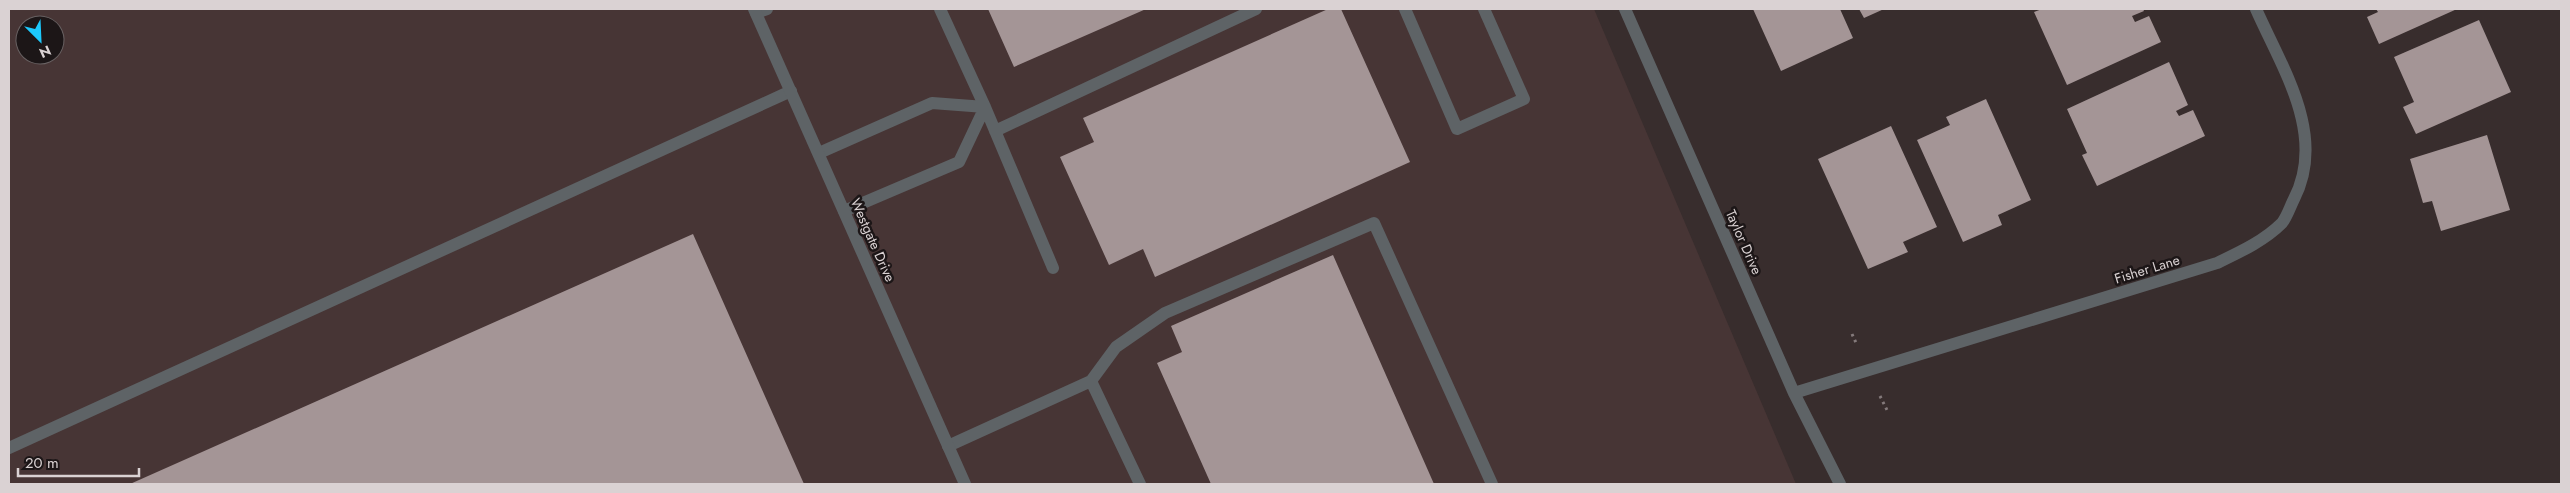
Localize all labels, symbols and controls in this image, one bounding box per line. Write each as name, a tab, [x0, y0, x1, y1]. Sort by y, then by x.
north arrow	[15, 15, 65, 65]
text: N	[36, 40, 54, 63]
street label: Westgate Drive	[846, 195, 900, 285]
street label: Taylor Drive	[1721, 206, 1767, 278]
street label: Fisher Lane	[2112, 250, 2182, 288]
scale bar	[18, 446, 139, 478]
text: 20 m	[25, 452, 59, 474]

